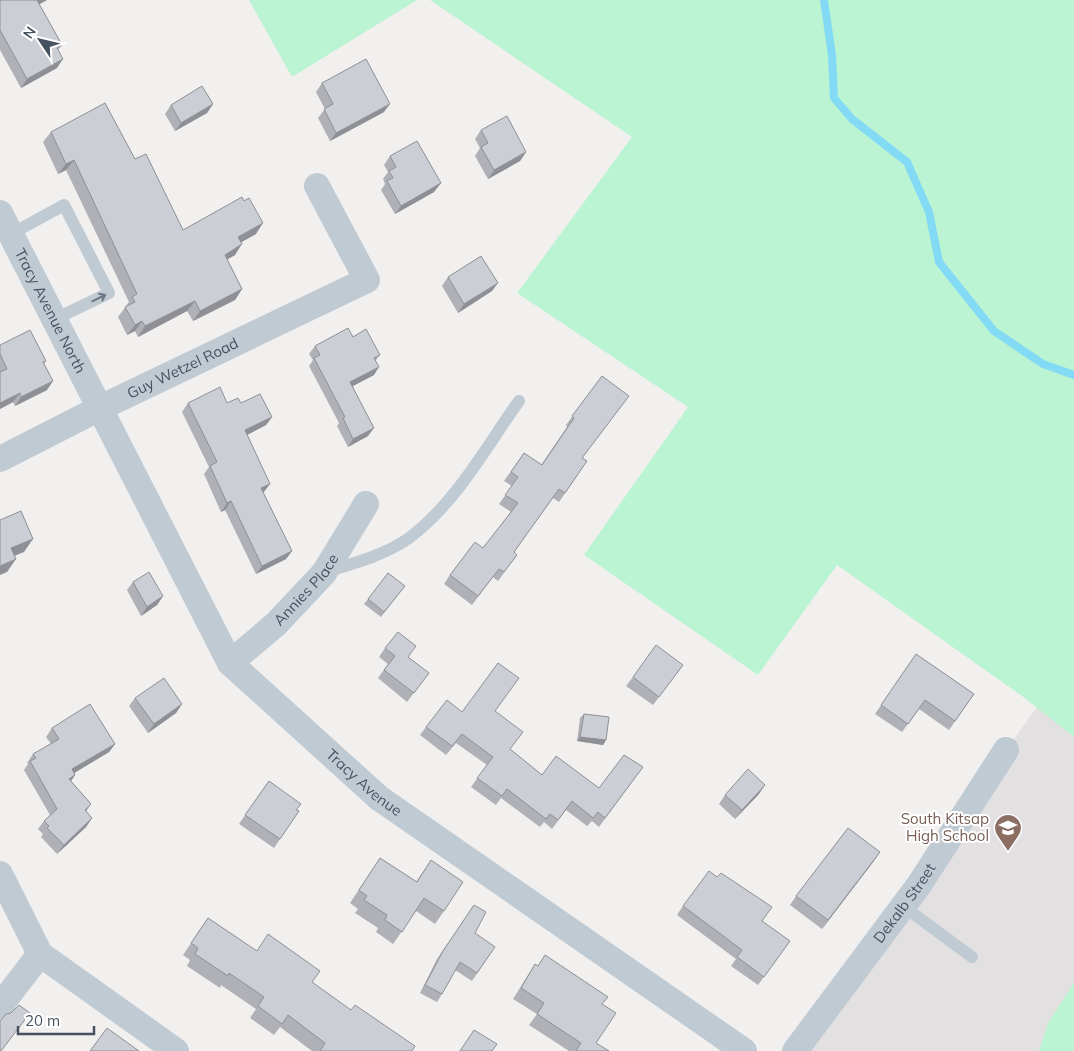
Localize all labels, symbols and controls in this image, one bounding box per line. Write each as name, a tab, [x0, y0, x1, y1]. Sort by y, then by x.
north arrow	[15, 15, 65, 65]
text: N	[19, 23, 40, 42]
street label: Tracy Avenue North	[11, 245, 90, 376]
one-way arrow	[91, 293, 106, 303]
street label: Guy Wetzel Road	[124, 333, 241, 403]
street label: Annies Place	[269, 550, 342, 630]
street label: Tracy Avenue	[322, 745, 406, 820]
place label: South Kitsap High School	[901, 809, 989, 845]
school or university icon: South Kitsap High School	[993, 813, 1023, 852]
street label: Dekalb Street	[869, 860, 939, 947]
scale bar	[18, 1004, 94, 1036]
text: 20 m	[25, 1011, 60, 1030]

